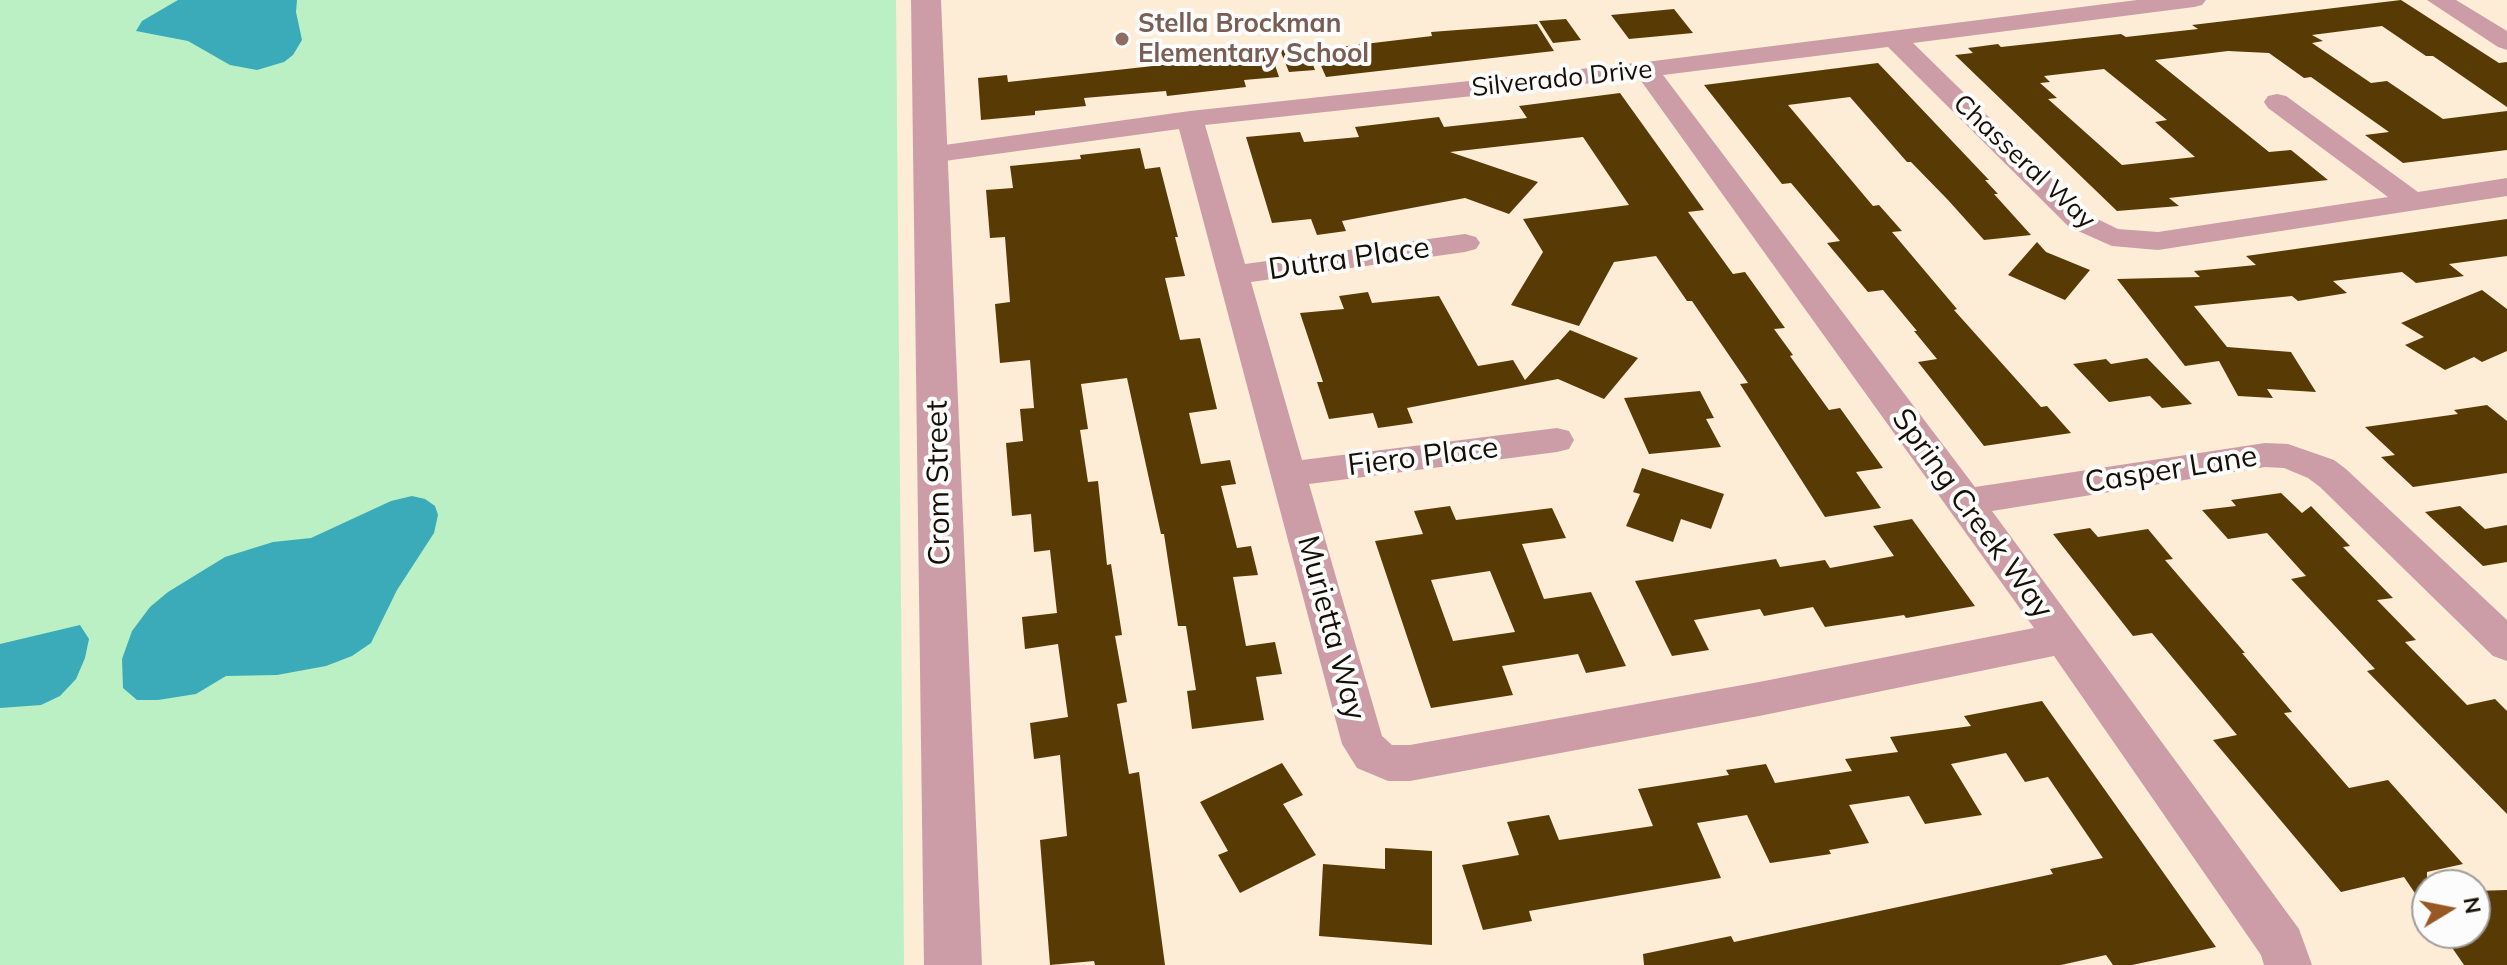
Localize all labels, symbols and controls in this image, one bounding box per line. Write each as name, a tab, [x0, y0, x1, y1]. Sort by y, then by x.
place label: Stella Brockman Elementary School	[1138, 8, 1369, 70]
marker: Stella Brockman Elementary School	[1113, 30, 1131, 48]
street label: Silverado Drive	[1470, 54, 1654, 104]
street label: Chasseral Way	[1946, 88, 2102, 236]
street label: Dutra Place	[1266, 230, 1432, 288]
street label: Crom Street	[920, 400, 958, 566]
street label: Spring Creek Way	[1884, 402, 2060, 626]
street label: Fiero Place	[1346, 430, 1500, 484]
street label: Casper Lane	[2082, 439, 2260, 501]
street label: Murietta Way	[1289, 532, 1373, 724]
north arrow	[2411, 869, 2491, 949]
text: N	[2457, 895, 2488, 916]

